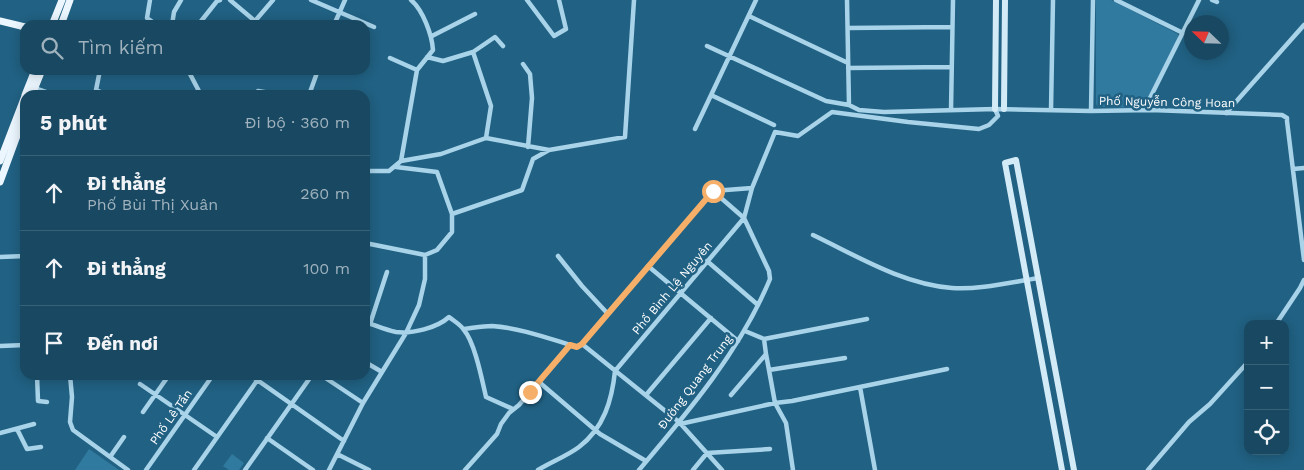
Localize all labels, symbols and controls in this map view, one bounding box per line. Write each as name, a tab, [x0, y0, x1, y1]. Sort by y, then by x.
north arrow	[1184, 15, 1229, 60]
search box	[20, 20, 370, 75]
icon: search	[38, 34, 66, 62]
text: Tìm kiếm	[78, 36, 164, 59]
street label: Phố Nguyễn Công Hoan	[1099, 94, 1235, 110]
text: 5 phút	[40, 110, 107, 135]
text: Đi bộ · 360 m	[245, 113, 350, 132]
text: Đi thẳng	[87, 172, 166, 195]
icon: ahead	[40, 179, 68, 207]
route start	[702, 180, 725, 203]
text: 260 m	[300, 184, 350, 203]
text: Phố Bùi Thị Xuân	[87, 195, 218, 214]
street label: Phố Bình Lệ Nguyên	[629, 239, 715, 337]
icon: ahead	[40, 254, 68, 282]
text: Đi thẳng	[87, 257, 166, 280]
text: 100 m	[303, 259, 350, 278]
map controls	[1244, 320, 1289, 455]
button: +	[1244, 320, 1289, 365]
icon: arrive	[40, 329, 68, 357]
text: Đến nơi	[87, 332, 158, 355]
street label: Đường Quang Trung	[655, 332, 735, 432]
button: −	[1244, 365, 1289, 410]
route end	[519, 381, 542, 404]
street label: Phố Lê Tần	[147, 387, 195, 447]
button: locate	[1244, 410, 1289, 455]

